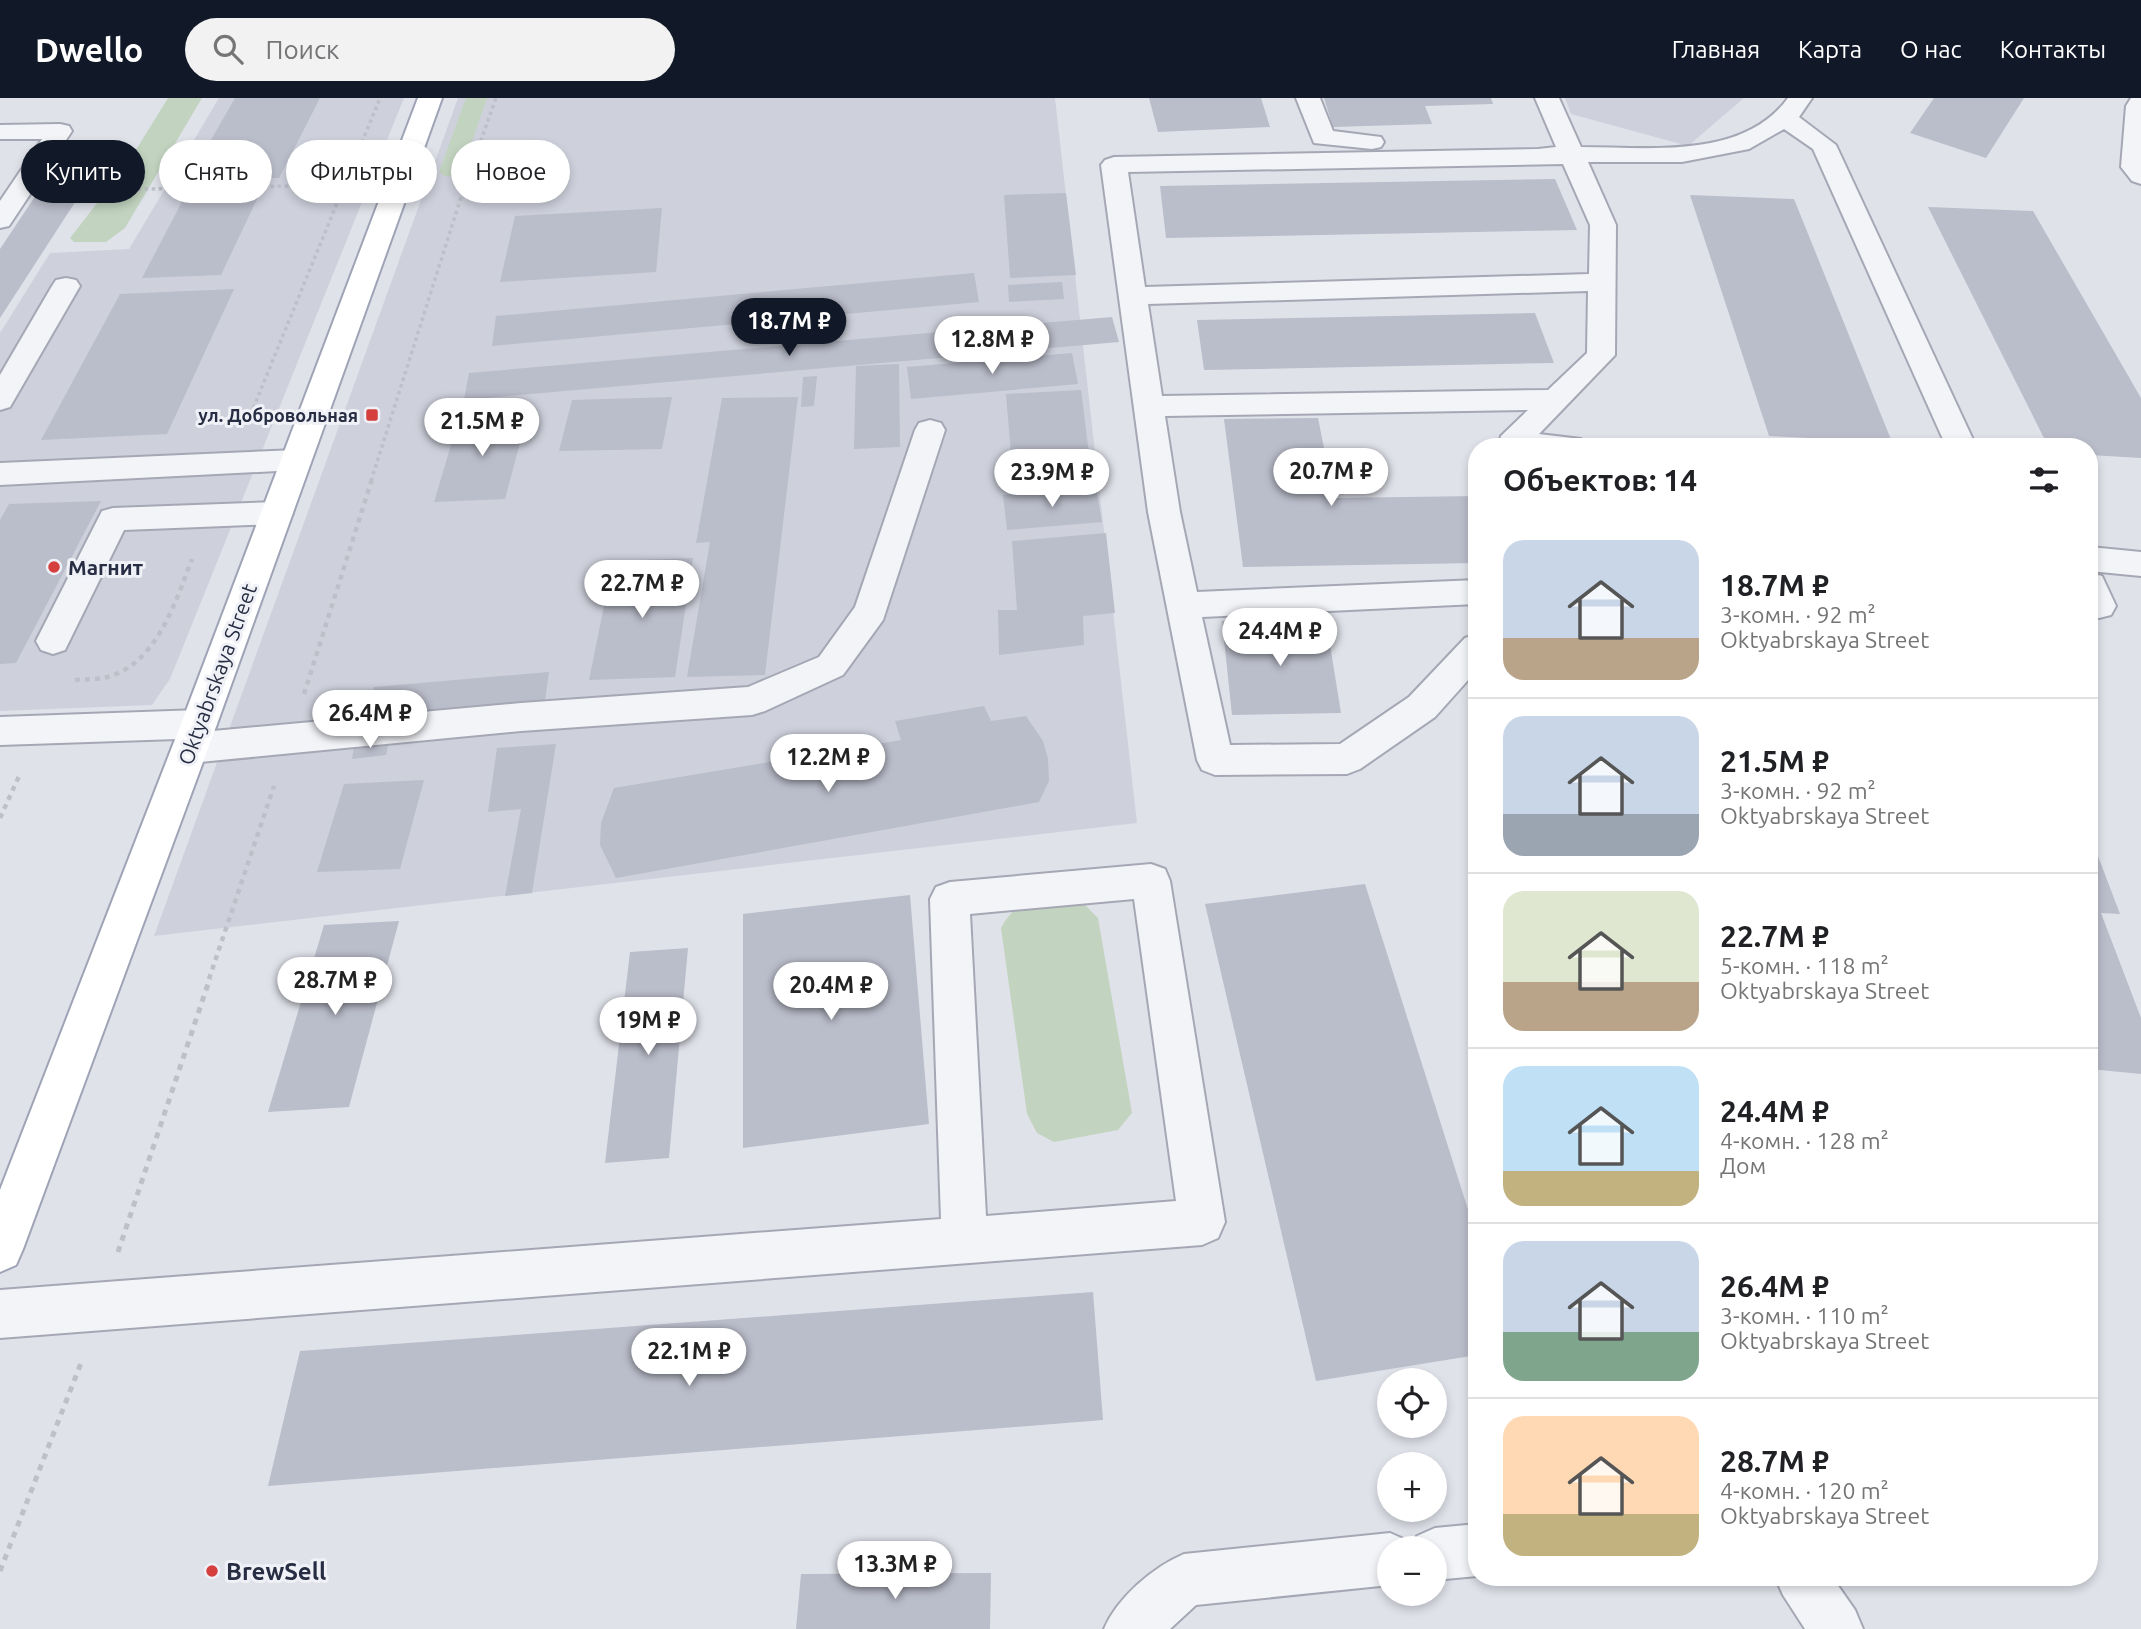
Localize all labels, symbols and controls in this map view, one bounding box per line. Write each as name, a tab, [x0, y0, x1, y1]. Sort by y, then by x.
search box	[185, 18, 675, 81]
icon: search	[209, 30, 247, 68]
text: Dwello	[35, 31, 143, 68]
text: Поиск	[265, 35, 339, 64]
text: Главная	[1672, 36, 1760, 63]
text: Карта	[1798, 36, 1862, 63]
text: О нас	[1900, 36, 1962, 63]
text: Контакты	[2000, 36, 2106, 63]
chip: Купить	[21, 140, 145, 203]
chip: Снять	[159, 140, 272, 203]
chip: Фильтры	[286, 140, 437, 203]
chip: Новое	[451, 140, 570, 203]
pin: 18.7M ₽	[724, 299, 854, 358]
text: 18.7M ₽	[747, 308, 831, 333]
pin: 12.8M ₽	[927, 316, 1057, 376]
text: 12.8M ₽	[950, 326, 1034, 351]
pin: 21.5M ₽	[417, 398, 547, 458]
place label: ул. Добровольная	[198, 405, 358, 425]
marker: ул. Добровольная	[364, 407, 380, 423]
text: 21.5M ₽	[440, 408, 524, 433]
pin: 20.7M ₽	[1266, 448, 1396, 508]
pin: 23.9M ₽	[987, 450, 1117, 509]
text: 20.7M ₽	[1289, 458, 1373, 483]
text: 23.9M ₽	[1010, 459, 1094, 484]
icon: filters	[2025, 461, 2063, 499]
text: Объектов: 14	[1503, 463, 1697, 497]
place label: Магнит	[68, 555, 144, 579]
marker: Магнит	[46, 559, 62, 575]
pin: 22.7M ₽	[577, 560, 707, 620]
icon: home	[1559, 568, 1643, 652]
text: 18.7M ₽	[1720, 568, 1829, 602]
text: 22.7M ₽	[600, 570, 684, 595]
street label: Oktyabrskaya Street	[173, 580, 261, 768]
text: 3-комн. · 92 m²	[1720, 602, 1876, 627]
pin: 24.4M ₽	[1215, 608, 1345, 668]
text: 24.4M ₽	[1238, 618, 1322, 643]
text: Oktyabrskaya Street	[1720, 627, 1929, 652]
pin: 26.4M ₽	[305, 690, 435, 750]
text: 26.4M ₽	[328, 700, 412, 725]
pin: 12.2M ₽	[763, 734, 893, 794]
text: 12.2M ₽	[786, 744, 870, 769]
icon: home	[1559, 744, 1643, 828]
text: 21.5M ₽	[1720, 744, 1829, 778]
text: 3-комн. · 92 m²	[1720, 778, 1876, 803]
text: Oktyabrskaya Street	[1720, 803, 1929, 828]
icon: home	[1559, 919, 1643, 1003]
text: 22.7M ₽	[1720, 919, 1829, 953]
text: 5-комн. · 118 m²	[1720, 953, 1889, 978]
pin: 28.7M ₽	[270, 958, 400, 1017]
pin: 20.4M ₽	[766, 962, 896, 1022]
text: 28.7M ₽	[293, 967, 377, 992]
text: 20.4M ₽	[789, 972, 873, 997]
text: Oktyabrskaya Street	[1720, 978, 1929, 1003]
pin: 19M ₽	[599, 998, 697, 1057]
text: 19M ₽	[616, 1007, 680, 1032]
icon: home	[1559, 1094, 1643, 1178]
text: 24.4M ₽	[1720, 1094, 1829, 1128]
text: 4-комн. · 128 m²	[1720, 1128, 1889, 1153]
text: Дом	[1720, 1153, 1766, 1178]
icon: home	[1559, 1269, 1643, 1353]
text: 26.4M ₽	[1720, 1269, 1829, 1303]
text: 3-комн. · 110 m²	[1720, 1303, 1889, 1328]
pin: 22.1M ₽	[624, 1328, 754, 1388]
text: Oktyabrskaya Street	[1720, 1328, 1929, 1353]
text: 22.1M ₽	[647, 1338, 731, 1363]
map controls	[1377, 1368, 1447, 1606]
button: locate	[1377, 1368, 1447, 1438]
icon: home	[1559, 1444, 1643, 1528]
text: 28.7M ₽	[1720, 1444, 1829, 1478]
button: +	[1377, 1452, 1447, 1522]
text: 4-комн. · 120 m²	[1720, 1478, 1889, 1503]
text: Oktyabrskaya Street	[1720, 1503, 1929, 1528]
button: −	[1377, 1536, 1447, 1606]
pin: 13.3M ₽	[830, 1542, 960, 1601]
text: 13.3M ₽	[853, 1551, 937, 1576]
place label: BrewSell	[226, 1558, 326, 1585]
marker: BrewSell	[204, 1563, 220, 1579]

